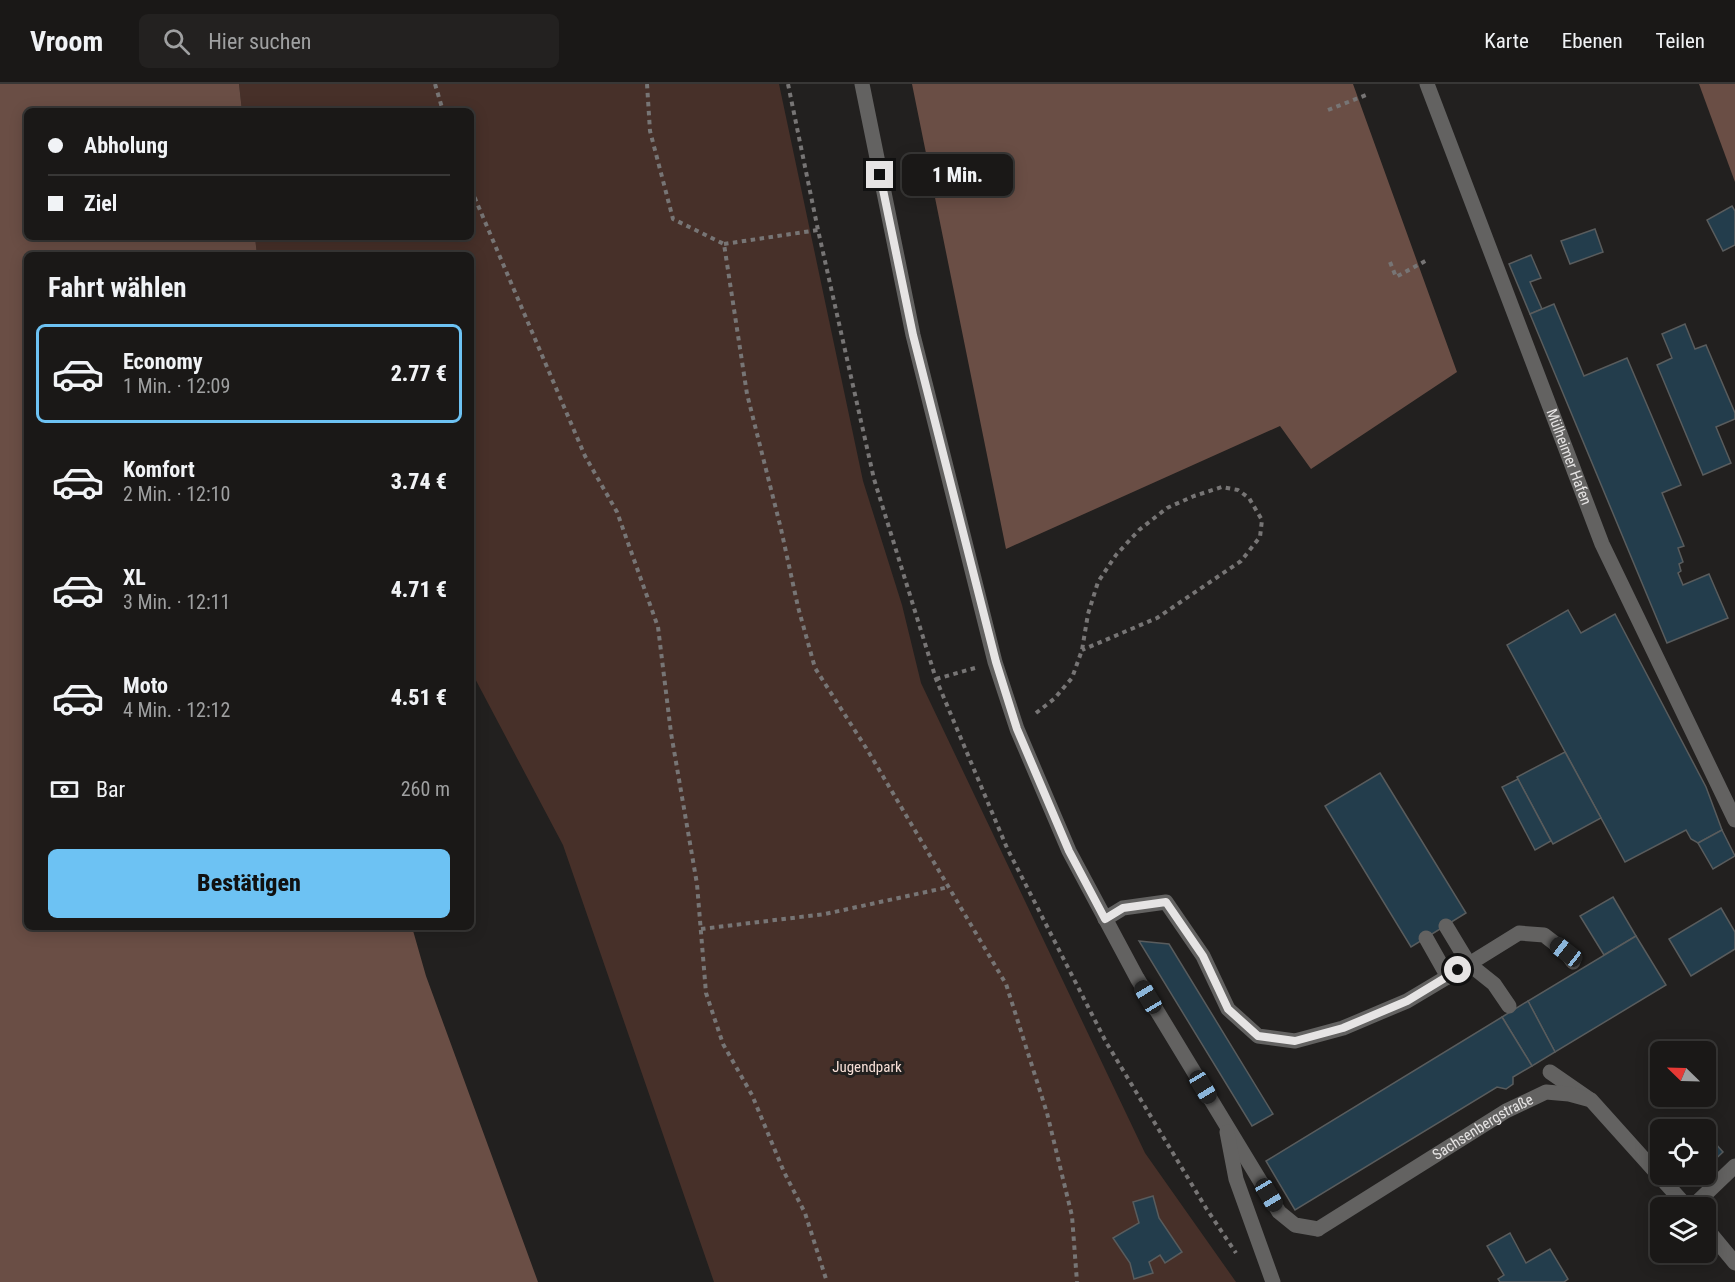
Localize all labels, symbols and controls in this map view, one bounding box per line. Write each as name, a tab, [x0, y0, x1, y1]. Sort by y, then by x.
search box	[139, 14, 559, 68]
text: Vroom	[30, 25, 103, 58]
icon: search	[160, 25, 193, 58]
text: Hier suchen	[208, 29, 311, 54]
text: Karte	[1484, 29, 1529, 53]
text: Ebenen	[1562, 29, 1623, 53]
text: Teilen	[1656, 29, 1705, 53]
text: Abholung	[84, 133, 168, 158]
callout: 1 Min.	[901, 154, 1012, 196]
route end	[866, 161, 893, 188]
text: 1 Min.	[932, 163, 983, 187]
text: Ziel	[84, 191, 117, 216]
text: Fahrt wählen	[48, 272, 187, 304]
icon: car	[51, 347, 105, 401]
text: Economy	[123, 349, 203, 374]
text: 2.77 €	[391, 361, 447, 386]
text: 1 Min. · 12:09	[123, 374, 230, 398]
street label: Mülheimer Hafen	[1542, 406, 1595, 508]
icon: car	[51, 455, 105, 509]
text: Komfort	[123, 457, 195, 482]
text: 3.74 €	[391, 469, 447, 494]
text: 2 Min. · 12:10	[123, 482, 230, 506]
icon: car	[51, 563, 105, 617]
text: XL	[123, 565, 146, 590]
text: 4.71 €	[391, 577, 447, 602]
text: 3 Min. · 12:11	[123, 590, 230, 614]
icon: car	[51, 671, 105, 725]
text: Moto	[123, 673, 168, 698]
text: 4.51 €	[391, 685, 447, 710]
text: 4 Min. · 12:12	[123, 698, 230, 722]
icon: cash	[48, 773, 81, 806]
text: Bar	[96, 777, 125, 802]
text: 260 m	[401, 777, 450, 801]
button: Bestätigen	[48, 849, 450, 918]
car	[1546, 934, 1586, 970]
route start	[1444, 956, 1471, 983]
car	[1131, 977, 1165, 1017]
north arrow	[1650, 1041, 1716, 1107]
map controls	[1650, 1041, 1716, 1263]
park label: Jugendpark	[832, 1058, 902, 1076]
car	[1186, 1067, 1220, 1107]
street label: Sachsenbergstraße	[1429, 1090, 1536, 1164]
button: locate	[1650, 1119, 1716, 1185]
car	[1252, 1175, 1286, 1215]
button: layers	[1650, 1197, 1716, 1263]

